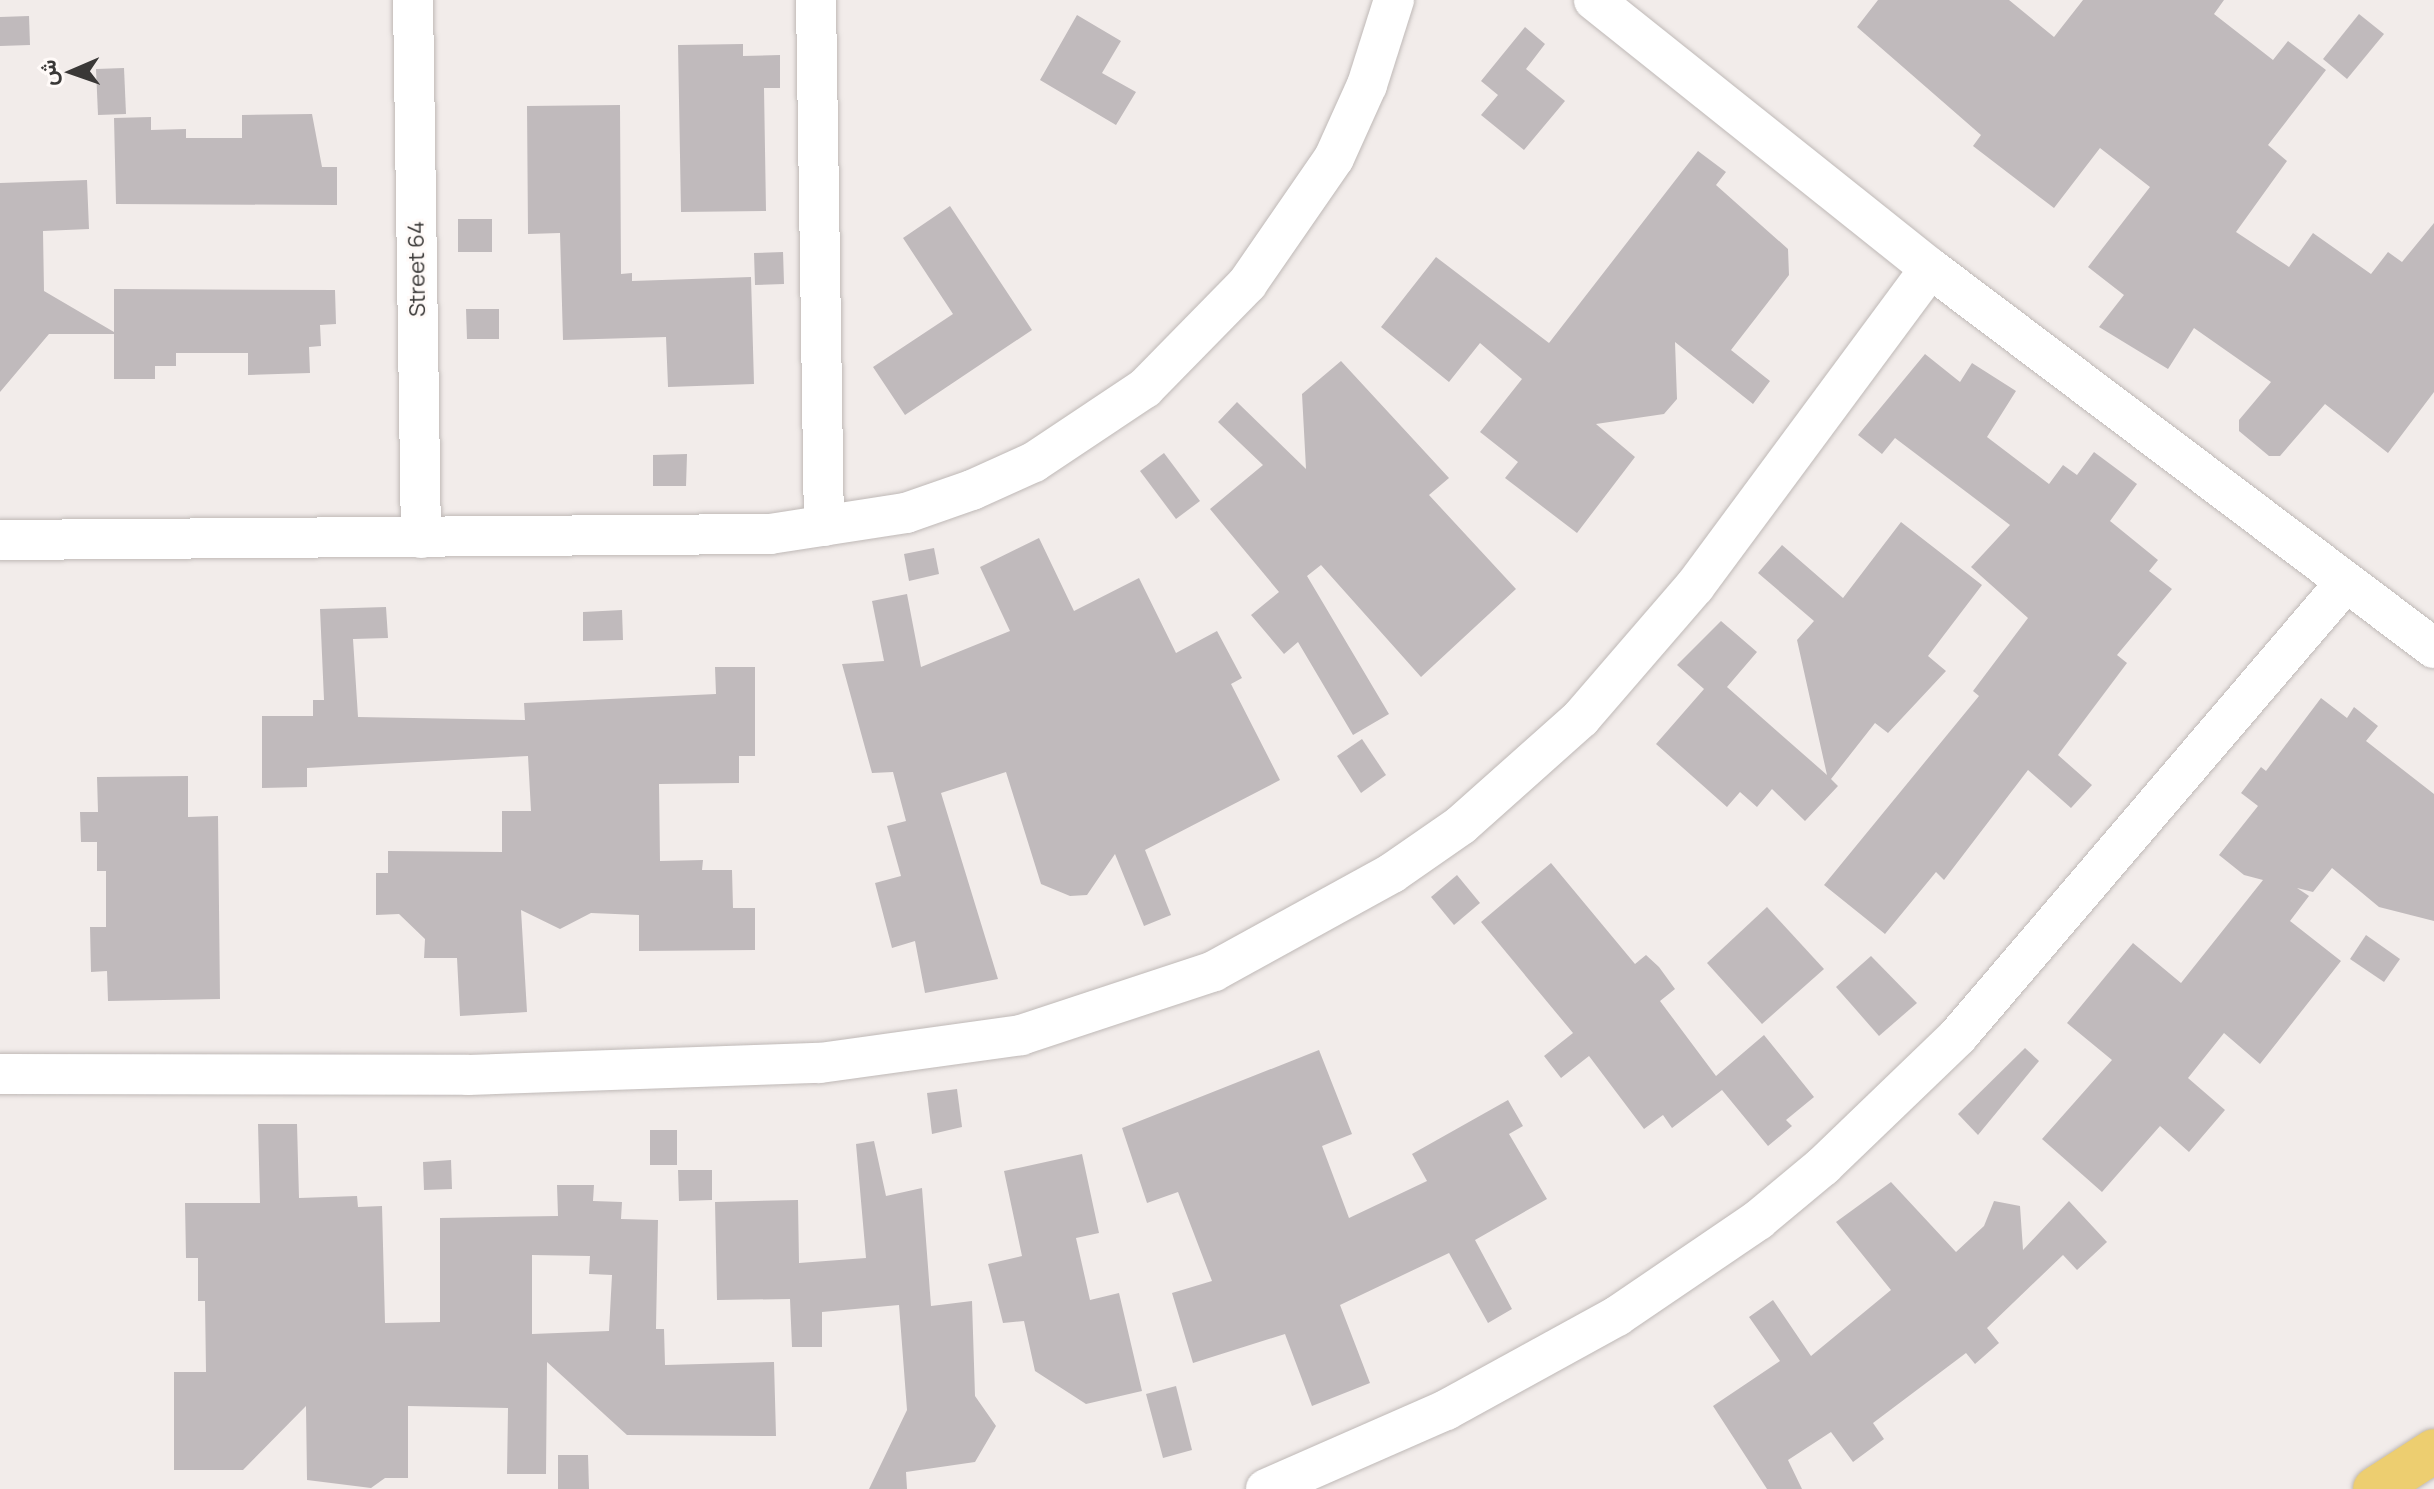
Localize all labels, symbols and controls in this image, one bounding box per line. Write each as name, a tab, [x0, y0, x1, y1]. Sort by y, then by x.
north arrow	[32, 32, 112, 112]
text: ش	[33, 59, 63, 87]
street label: Street 64	[403, 221, 431, 317]

